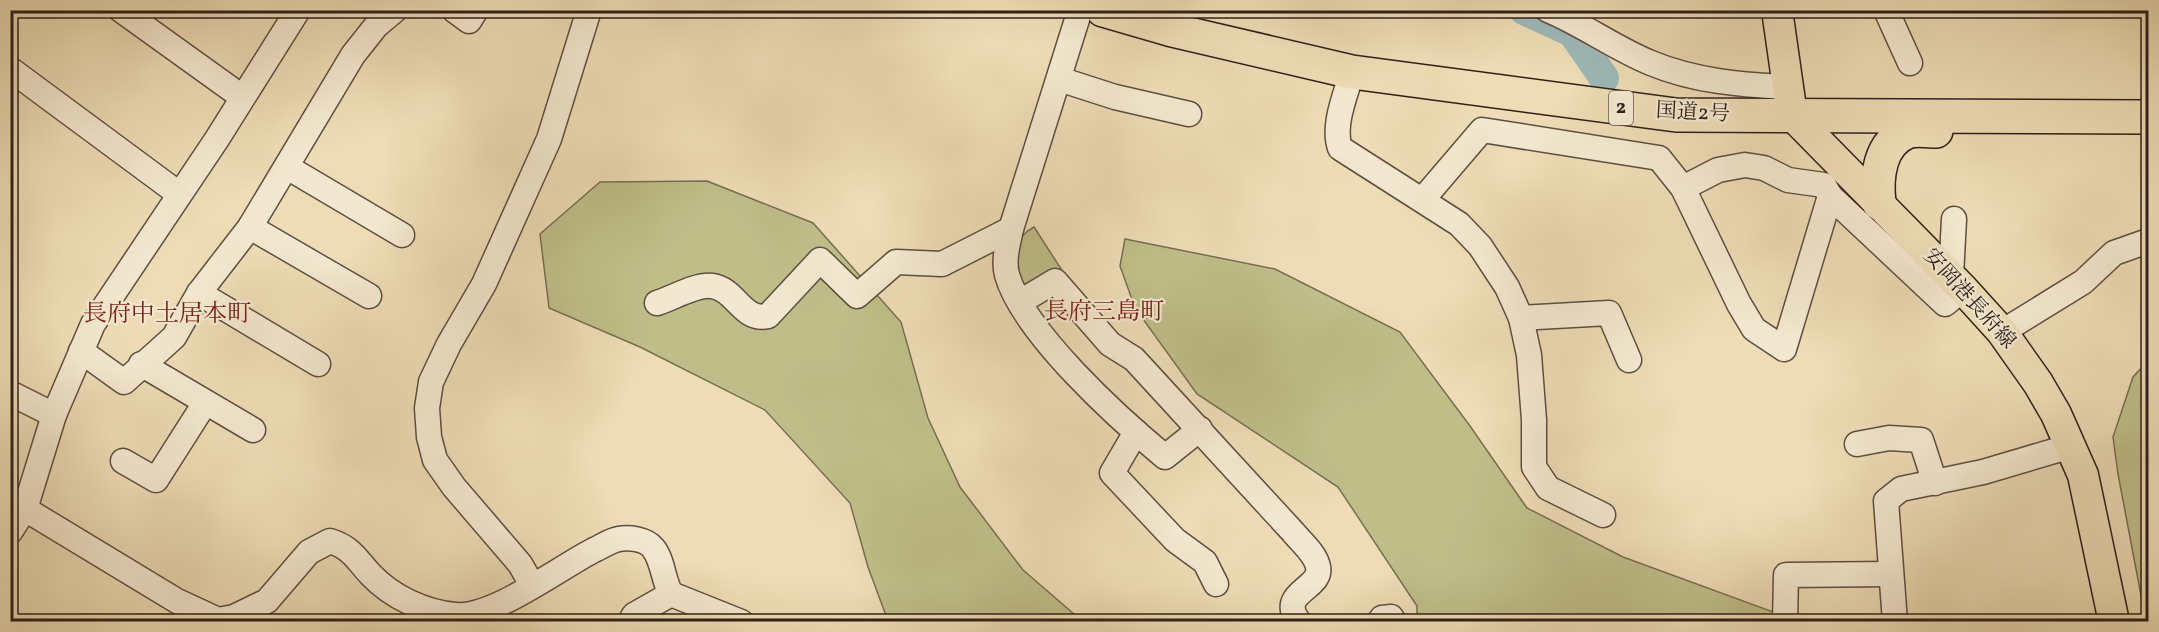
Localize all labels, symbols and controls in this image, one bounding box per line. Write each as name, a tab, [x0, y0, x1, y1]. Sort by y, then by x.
road number: 2	[1609, 91, 1633, 125]
street label: 国道2号	[1655, 97, 1731, 129]
street label: 安岡港長府線	[1916, 242, 2022, 356]
district label: 長府三島町	[1044, 296, 1164, 330]
district label: 長府中土居本町	[83, 298, 251, 332]

